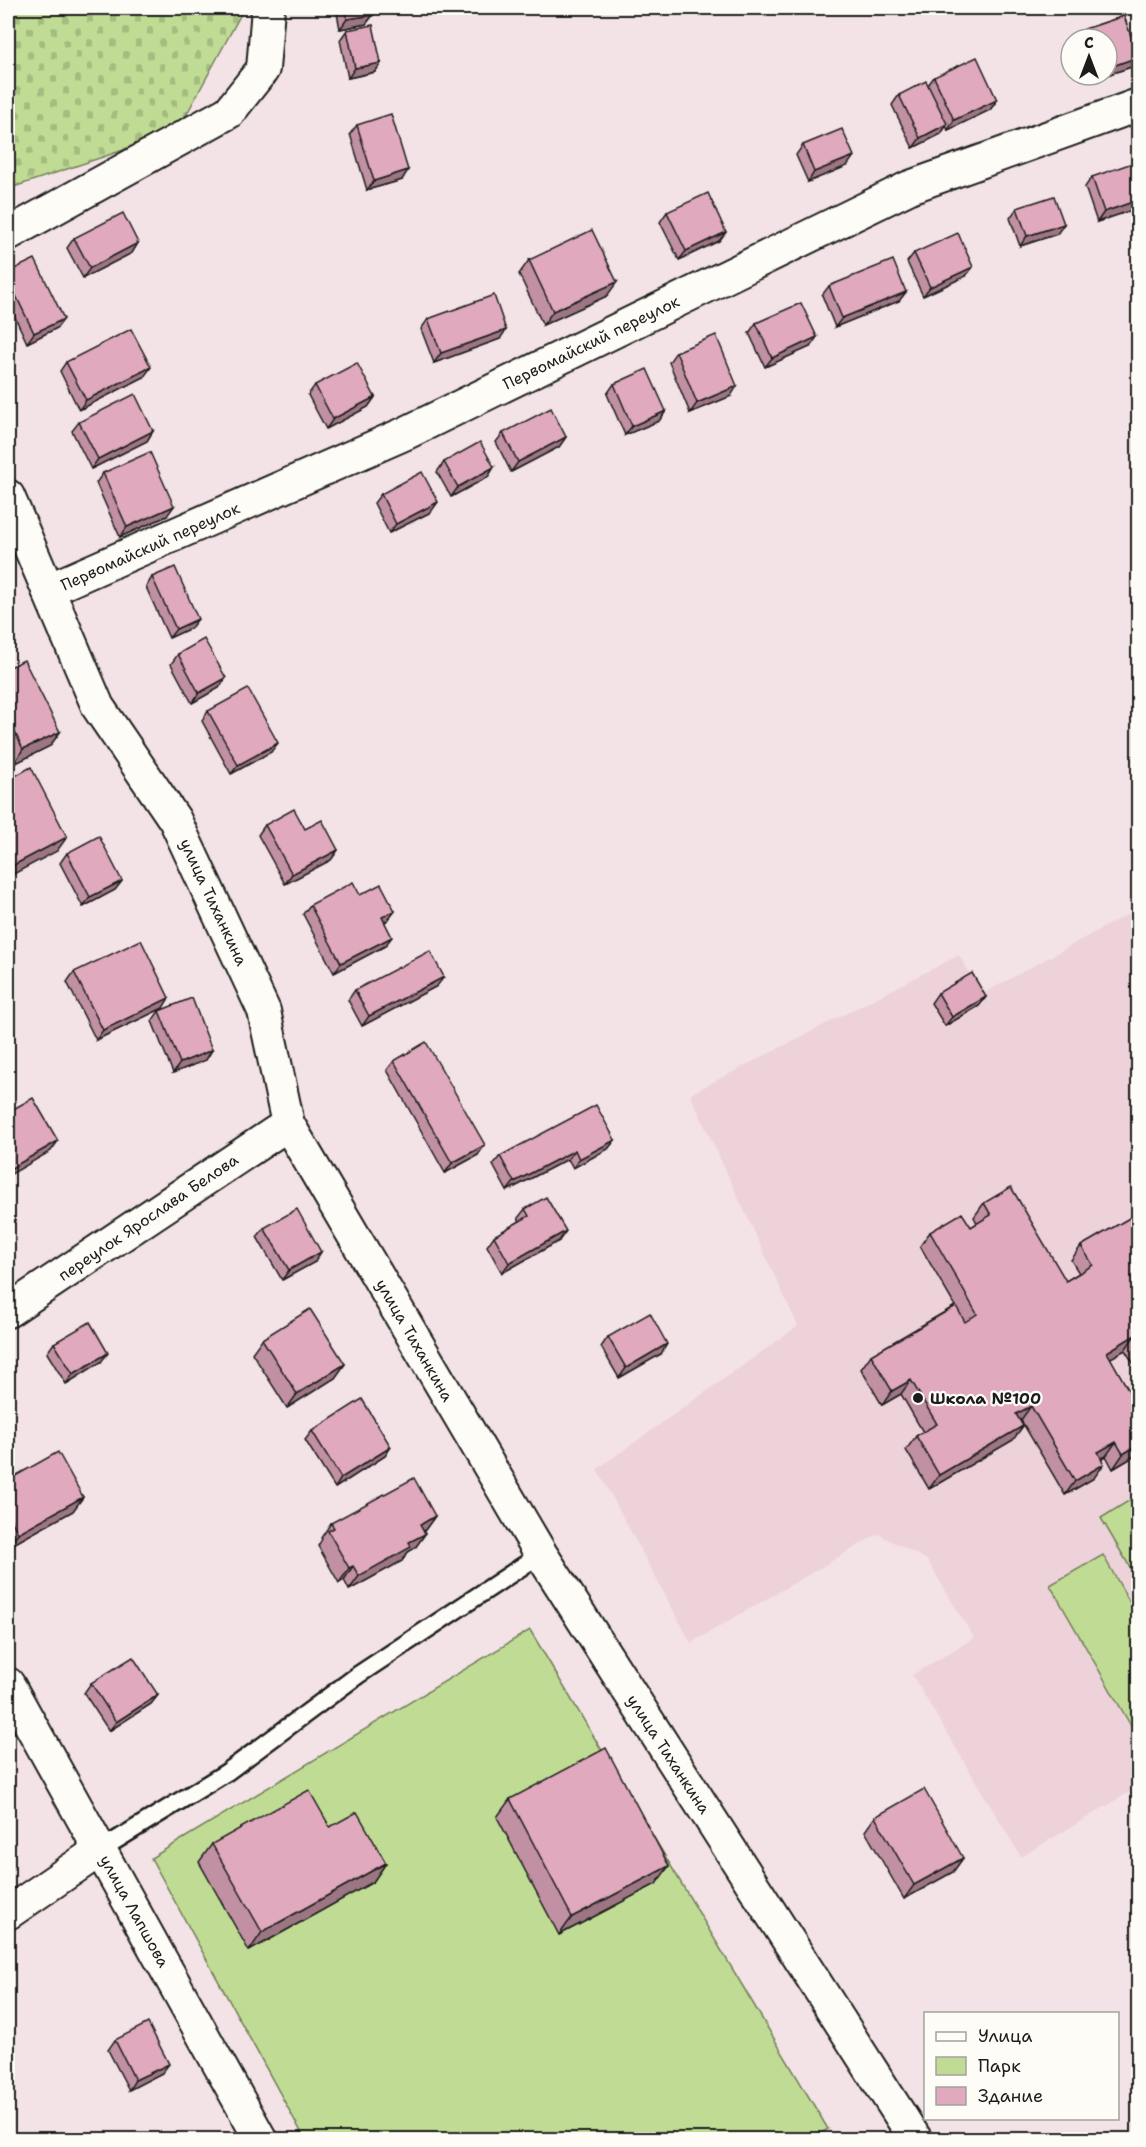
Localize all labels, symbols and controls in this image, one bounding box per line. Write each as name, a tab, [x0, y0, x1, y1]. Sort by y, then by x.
north arrow	[1059, 27, 1119, 87]
text: С	[1084, 32, 1094, 53]
street label: Первомайский переулок	[499, 290, 683, 394]
street label: Первомайский переулок	[57, 497, 243, 595]
street label: улица Тиханкина	[175, 835, 252, 969]
street label: переулок Ярослава Белова	[54, 1149, 242, 1286]
street label: улица Тиханкина	[371, 1275, 458, 1405]
place label: Школа №100	[930, 1388, 1041, 1409]
marker: Школа №100	[911, 1391, 925, 1405]
street label: улица Тиханкина	[622, 1691, 715, 1818]
street label: улица Лапшова	[95, 1851, 174, 1971]
legend	[924, 2012, 1119, 2120]
text: Улица	[978, 2024, 1032, 2048]
text: Парк	[978, 2054, 1021, 2078]
text: Здание	[978, 2084, 1043, 2108]

